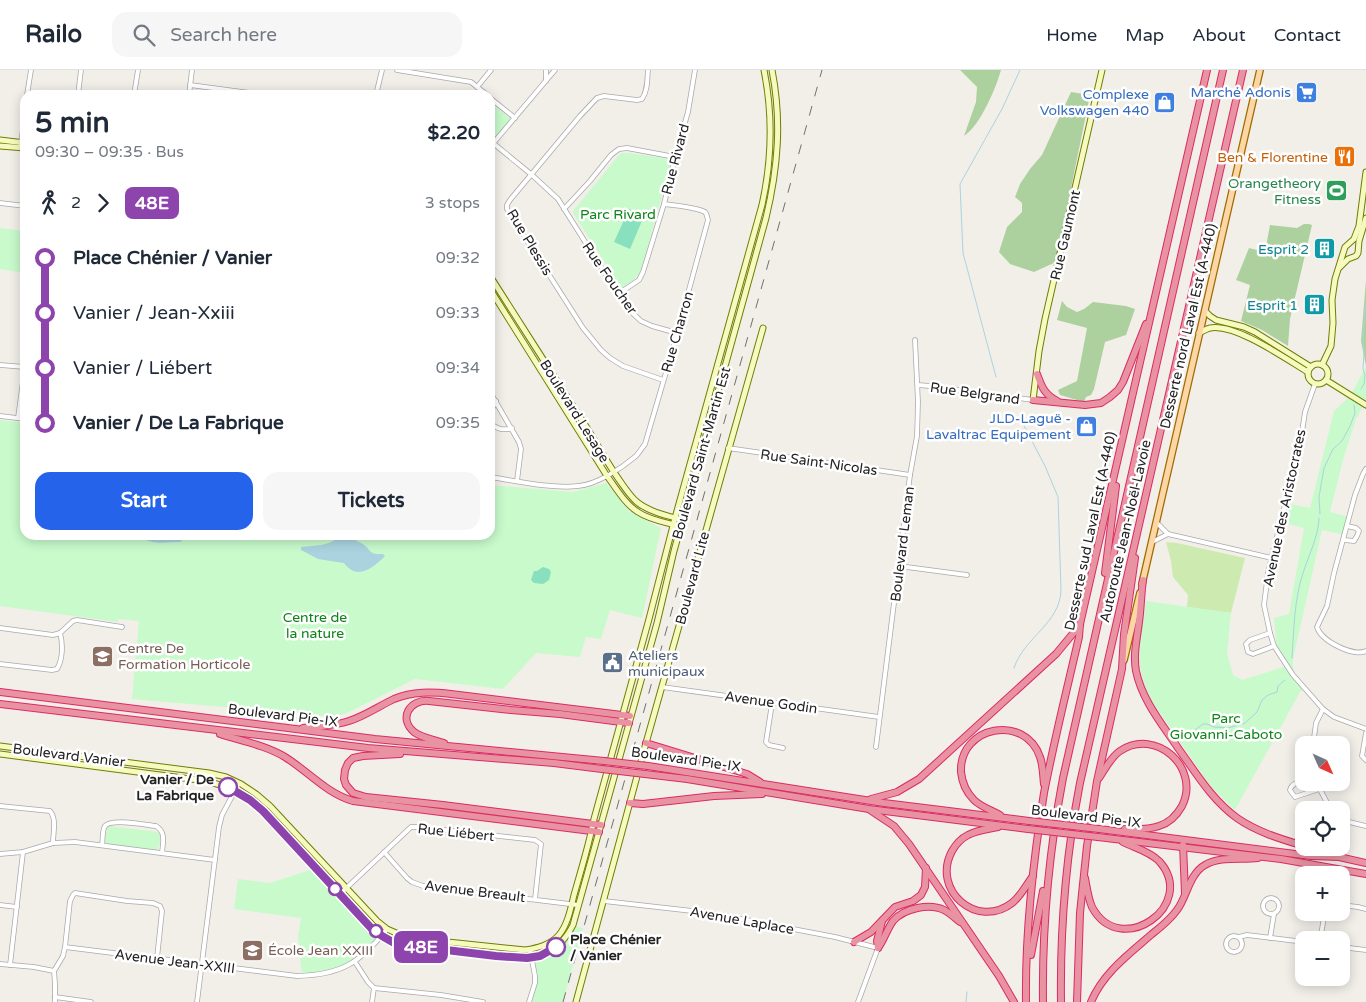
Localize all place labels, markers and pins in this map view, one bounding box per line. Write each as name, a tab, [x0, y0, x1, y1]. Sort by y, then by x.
supermarket icon: Marché Adonis	[1295, 80, 1319, 104]
place label: Marché Adonis	[1191, 84, 1291, 101]
place label: Complexe Volkswagen 440	[1040, 86, 1149, 119]
shop icon: Complexe Volkswagen 440	[1153, 90, 1177, 114]
restaurant icon: Ben & Florentine	[1332, 145, 1356, 169]
place label: Ben & Florentine	[1217, 149, 1328, 166]
place label: Orangetheory Fitness	[1228, 175, 1321, 208]
sports icon: Orangetheory Fitness	[1325, 179, 1349, 203]
building icon: Esprit 2	[1313, 237, 1337, 261]
place label: Esprit 2	[1258, 241, 1309, 258]
building icon: Esprit 1	[1302, 293, 1326, 317]
place label: Esprit 1	[1247, 297, 1298, 314]
place label: JLD-Laguë - Lavaltrac Equipement	[926, 410, 1072, 443]
shop icon: JLD-Laguë - Lavaltrac Equipement	[1075, 414, 1099, 438]
place label: Centre De Formation Horticole	[118, 640, 250, 673]
school or university icon: Centre De Formation Horticole	[90, 644, 114, 668]
place label: Ateliers municipaux	[628, 647, 705, 680]
public building icon: Ateliers municipaux	[600, 651, 624, 675]
place label: Vanier / De La Fabrique	[136, 771, 214, 804]
marker: Vanier / De La Fabrique	[218, 777, 238, 797]
unlabelled marker	[328, 882, 342, 896]
unlabelled marker	[369, 924, 383, 938]
place label: Place Chénier / Vanier	[570, 931, 662, 964]
marker: Place Chénier / Vanier	[546, 937, 566, 957]
school or university icon: École Jean XXIII	[240, 938, 264, 962]
place label: École Jean XXIII	[268, 942, 373, 959]

